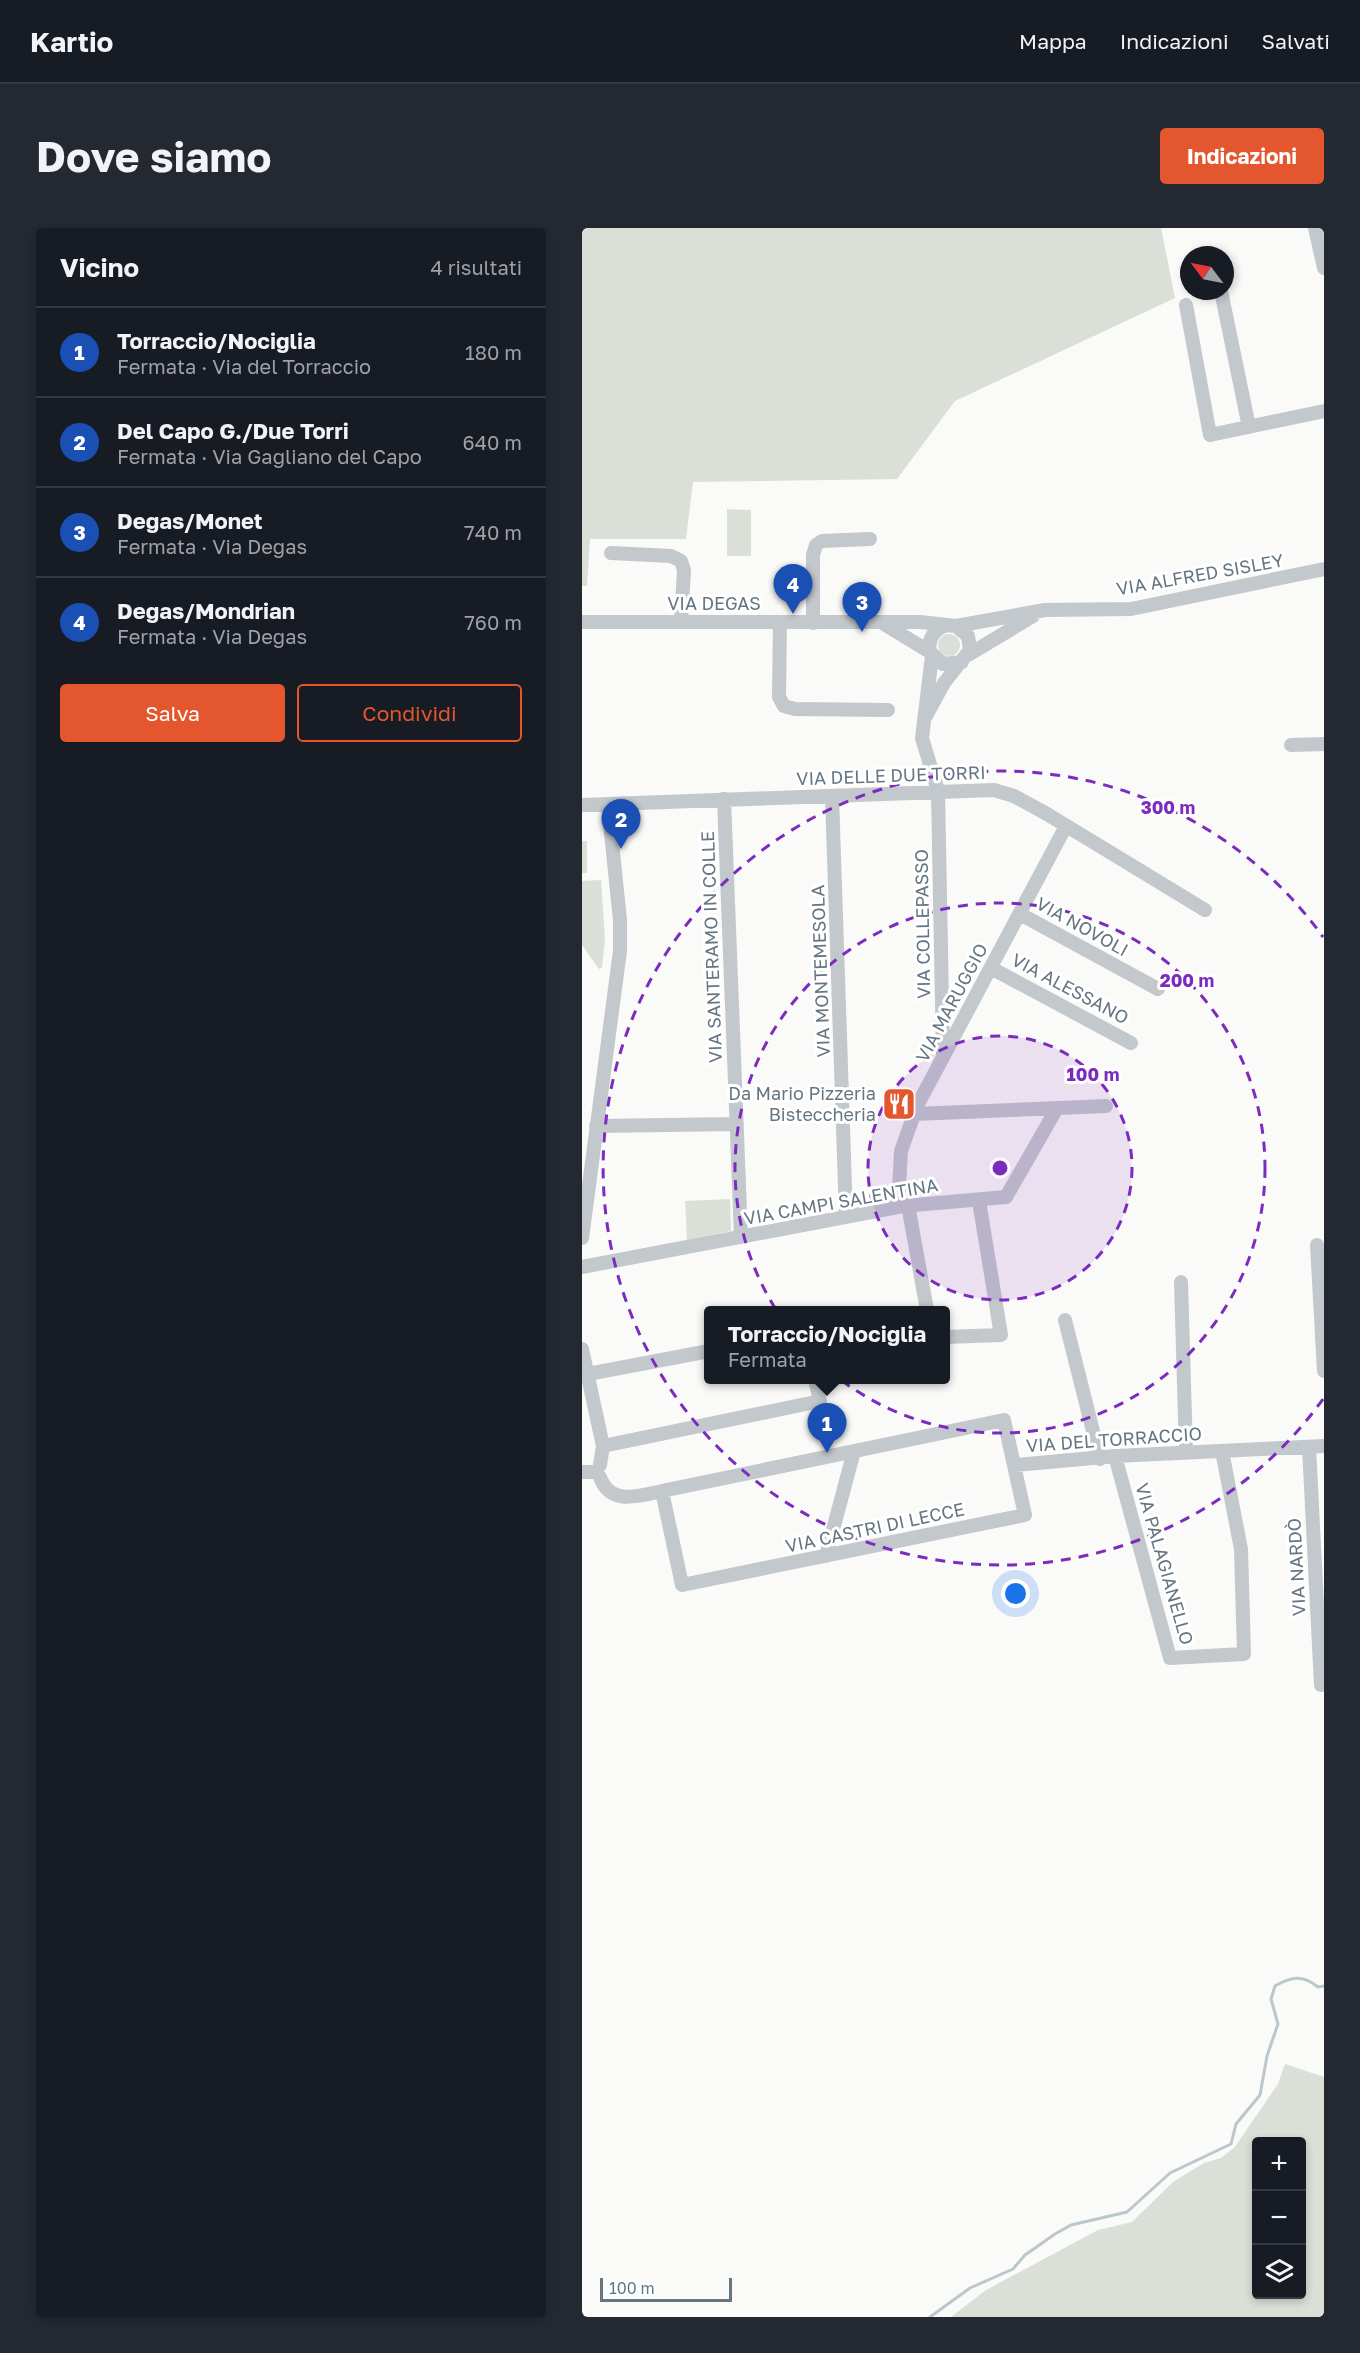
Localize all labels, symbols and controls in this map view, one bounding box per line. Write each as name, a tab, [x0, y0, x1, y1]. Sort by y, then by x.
text: Kartio	[30, 25, 113, 58]
text: Mappa	[1019, 28, 1087, 54]
text: Indicazioni	[1120, 28, 1229, 54]
text: Salvati	[1262, 28, 1330, 54]
button: Indicazioni	[1160, 128, 1324, 184]
text: Dove siamo	[36, 131, 271, 181]
north arrow	[1180, 246, 1234, 300]
text: Vicino	[60, 252, 139, 283]
text: 4 risultati	[430, 255, 522, 279]
text: Torraccio/Nociglia	[117, 327, 316, 354]
text: 1	[74, 340, 85, 364]
text: 180 m	[465, 340, 522, 364]
text: Fermata · Via del Torraccio	[117, 354, 371, 378]
text: Del Capo G./Due Torri	[117, 417, 349, 444]
text: 2	[73, 430, 86, 454]
text: 640 m	[463, 430, 522, 454]
text: Fermata · Via Gagliano del Capo	[117, 444, 422, 468]
text: Degas/Monet	[117, 507, 263, 534]
text: 3	[73, 520, 86, 544]
text: 740 m	[464, 520, 522, 544]
text: Fermata · Via Degas	[117, 534, 307, 558]
street label: VIA ALFRED SISLEY	[1115, 548, 1286, 600]
pin: 4	[774, 564, 812, 614]
pin: 3	[842, 582, 882, 632]
street label: VIA DEGAS	[667, 592, 761, 614]
text: Degas/Mondrian	[117, 597, 295, 624]
text: 4	[73, 610, 86, 634]
text: 760 m	[464, 610, 522, 634]
text: Fermata · Via Degas	[117, 624, 307, 648]
button: Salva	[60, 684, 285, 742]
button: Condividi	[297, 684, 522, 742]
street label: VIA DELLE DUE TORRI	[796, 761, 986, 789]
text: 300 m	[1141, 796, 1195, 818]
pin: 2	[602, 800, 640, 849]
street label: VIA SANTERAMO IN COLLE	[696, 831, 726, 1063]
street label: VIA COLLEPASSO	[910, 849, 934, 999]
street label: VIA MONTEMESOLA	[806, 884, 834, 1058]
street label: VIA NOVOLI	[1033, 892, 1132, 960]
street label: VIA MARUGGIO	[911, 939, 992, 1066]
street label: VIA ALESSANO	[1008, 948, 1133, 1028]
text: 200 m	[1160, 969, 1214, 991]
text: 100 m	[1067, 1063, 1119, 1085]
place label: Da Mario Pizzeria Bisteccheria	[728, 1082, 876, 1125]
restaurant icon: Da Mario Pizzeria Bisteccheria	[881, 1086, 917, 1122]
centre of rings	[990, 1158, 1010, 1178]
street label: VIA CAMPI SALENTINA	[742, 1173, 940, 1229]
popup	[704, 1306, 950, 1384]
text: Torraccio/Nociglia	[728, 1320, 926, 1347]
text: Fermata	[728, 1347, 807, 1371]
pin: 1	[808, 1404, 846, 1453]
street label: VIA DEL TORRACCIO	[1025, 1422, 1203, 1456]
street label: VIA PALAGIANELLO	[1131, 1480, 1199, 1647]
street label: VIA CASTRI DI LECCE	[783, 1497, 966, 1557]
street label: VIA NARDÒ	[1282, 1517, 1310, 1617]
your location	[1001, 1579, 1030, 1608]
map controls	[1252, 2137, 1306, 2299]
button: +	[1252, 2137, 1306, 2191]
button: −	[1252, 2191, 1306, 2245]
button: layers	[1252, 2245, 1306, 2299]
scale bar	[600, 2275, 732, 2302]
text: 100 m	[609, 2278, 655, 2298]

